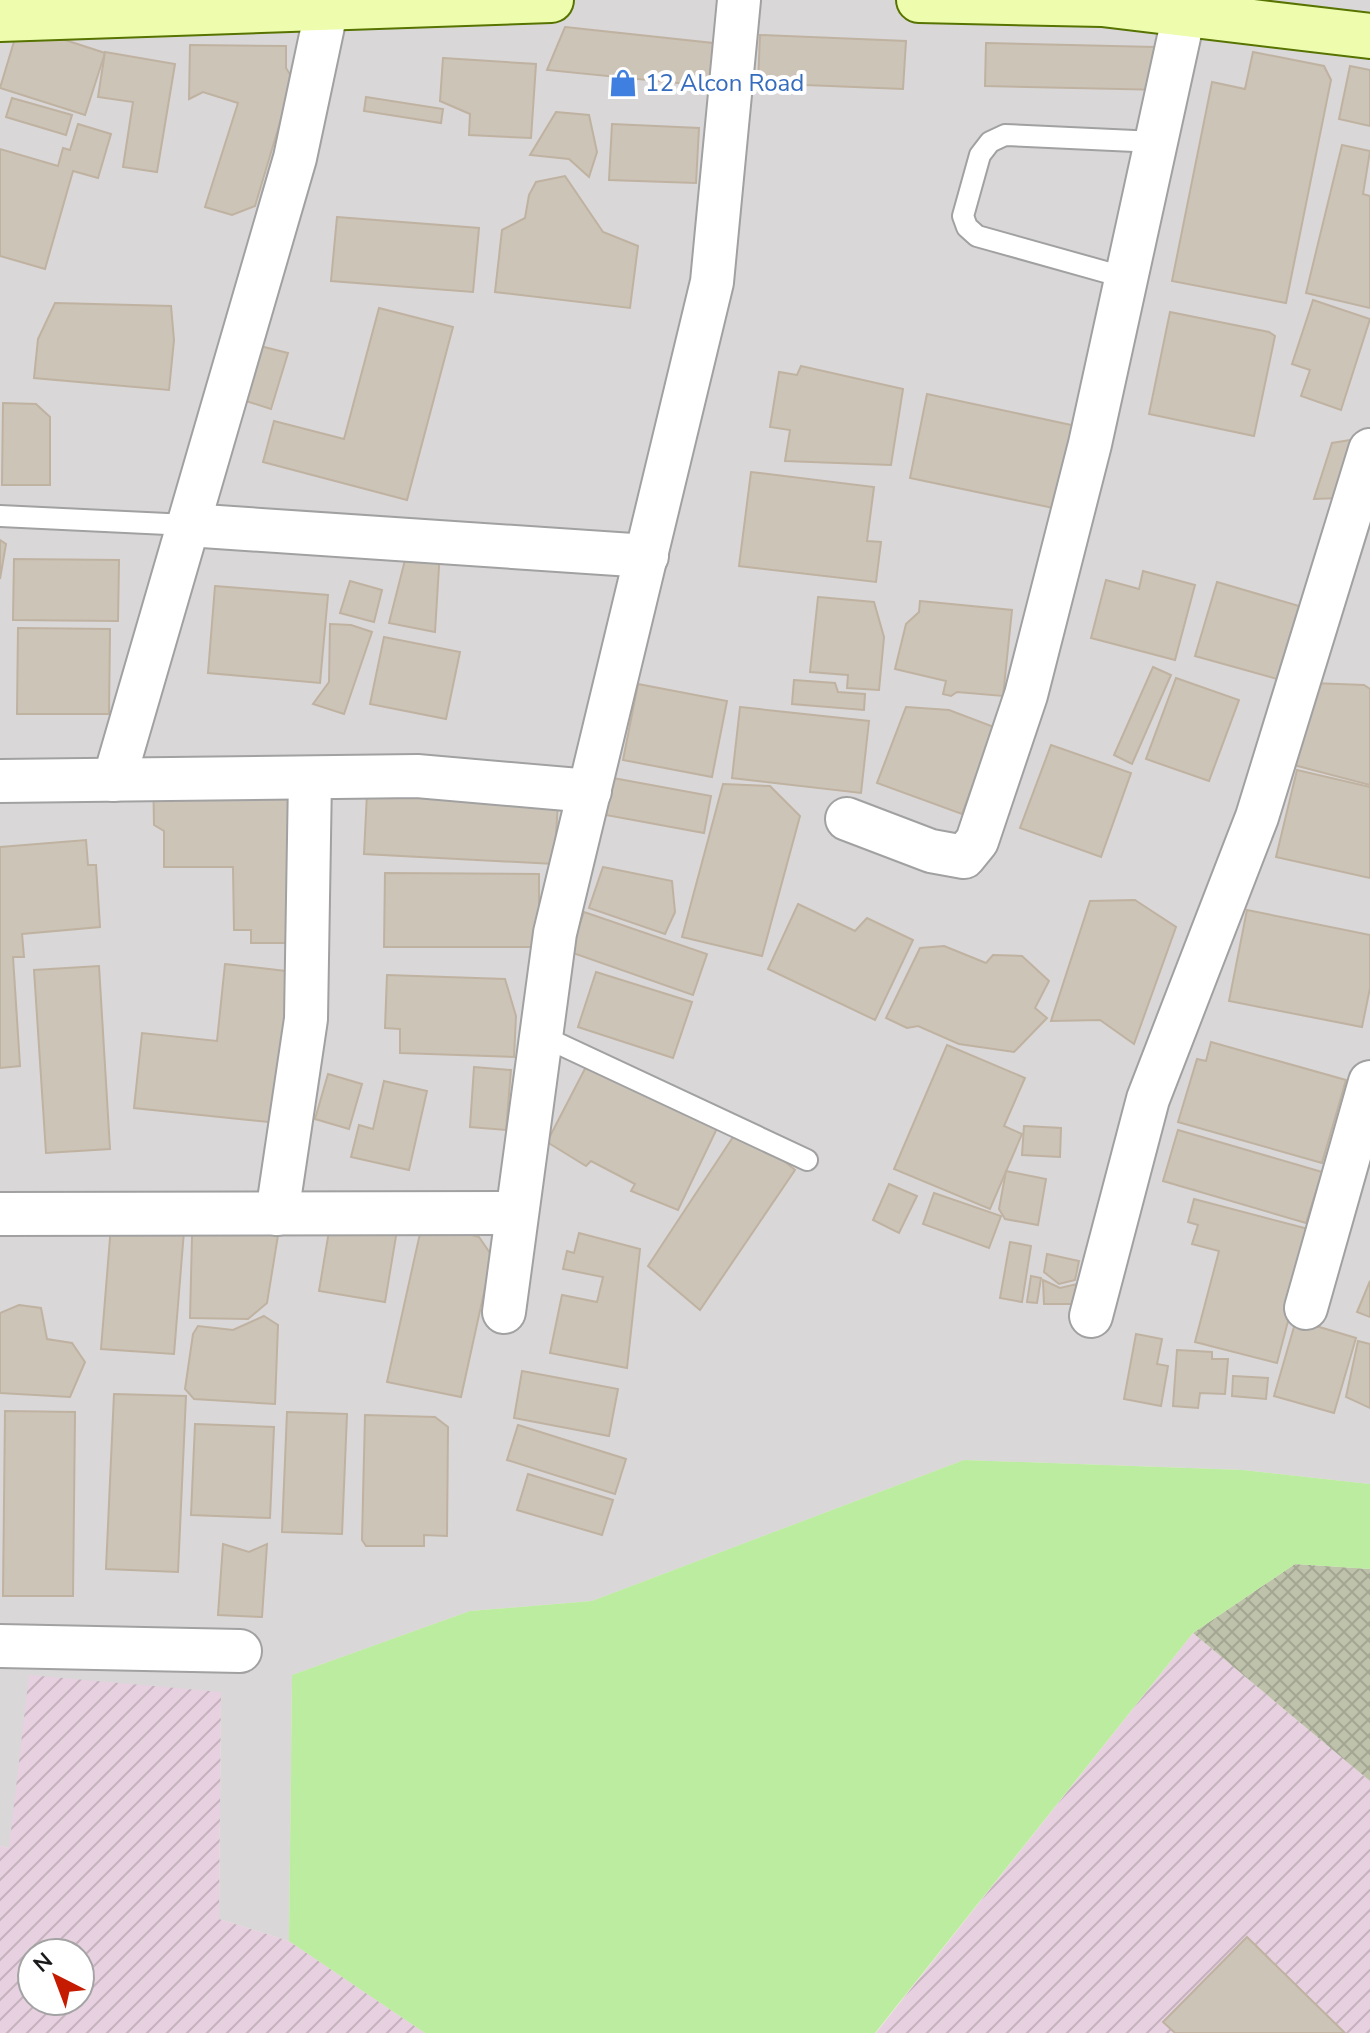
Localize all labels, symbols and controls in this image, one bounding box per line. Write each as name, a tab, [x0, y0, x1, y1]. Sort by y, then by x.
place label: 12 Alcon Road	[645, 67, 804, 99]
shop icon: 12 Alcon Road	[608, 68, 638, 98]
north arrow	[16, 1937, 96, 2017]
text: N	[27, 1946, 59, 1980]

